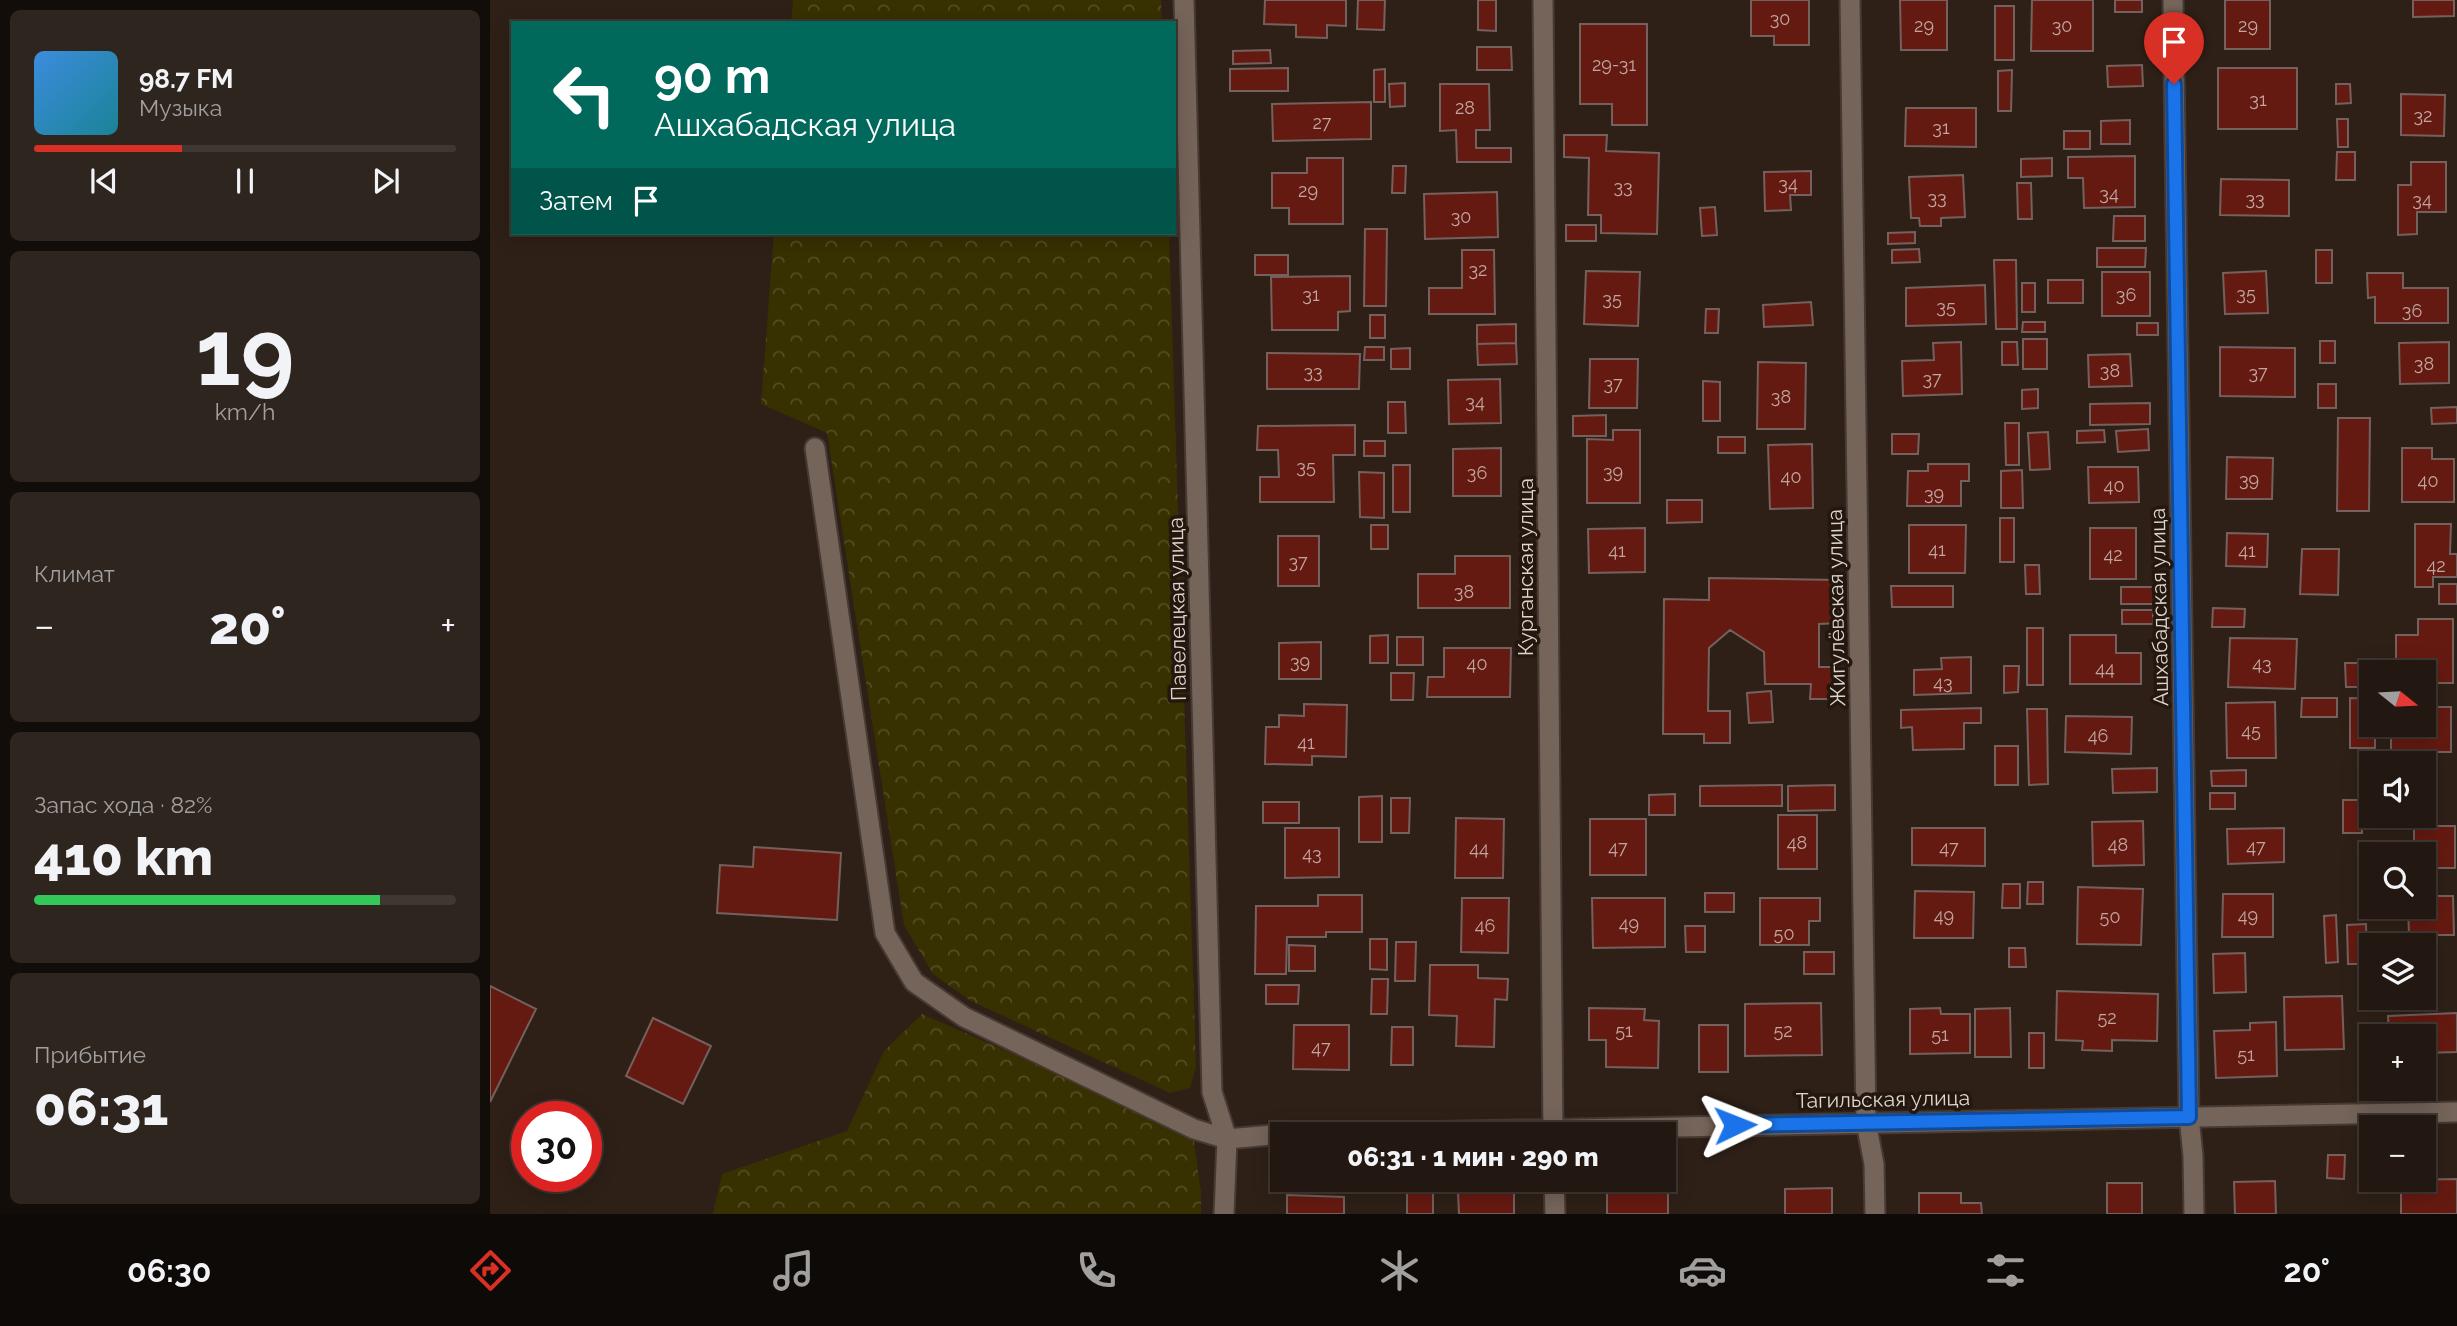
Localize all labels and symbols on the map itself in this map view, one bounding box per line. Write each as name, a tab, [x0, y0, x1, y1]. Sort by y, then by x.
house number: 30	[1770, 8, 1790, 29]
pin	[2144, 12.0, 2204, 84]
house number: 29	[1914, 15, 1934, 36]
house number: 30	[2052, 15, 2072, 36]
house number: 29	[2238, 15, 2258, 36]
house number: 29-31	[1592, 54, 1636, 75]
house number: 31	[2249, 89, 2267, 110]
house number: 28	[1455, 97, 1475, 118]
house number: 32	[2414, 105, 2433, 126]
house number: 27	[1312, 112, 1332, 133]
house number: 31	[1932, 117, 1950, 138]
house number: 34	[1778, 173, 1798, 194]
house number: 33	[1613, 176, 1633, 197]
house number: 29	[1298, 180, 1318, 201]
house number: 34	[2099, 183, 2119, 204]
house number: 33	[1927, 187, 1947, 208]
house number: 33	[2245, 188, 2265, 209]
house number: 34	[2412, 189, 2432, 210]
house number: 30	[1451, 206, 1471, 227]
house number: 32	[1469, 259, 1488, 280]
house number: 35	[2236, 283, 2256, 304]
house number: 31	[1302, 284, 1320, 305]
house number: 36	[2116, 284, 2136, 305]
house number: 35	[1602, 288, 1622, 309]
house number: 35	[1936, 296, 1956, 317]
house number: 36	[2402, 300, 2422, 321]
house number: 38	[2414, 353, 2434, 374]
house number: 38	[2100, 360, 2120, 381]
house number: 33	[1303, 361, 1323, 382]
house number: 37	[2248, 362, 2268, 383]
house number: 37	[1922, 368, 1942, 389]
house number: 37	[1603, 373, 1623, 394]
house number: 38	[1771, 386, 1791, 407]
house number: 34	[1465, 391, 1485, 412]
house number: 35	[1296, 456, 1316, 477]
house number: 39	[1603, 461, 1623, 482]
house number: 36	[1467, 462, 1487, 483]
house number: 40	[1781, 466, 1801, 487]
house number: 39	[2239, 469, 2259, 490]
house number: 40	[2418, 470, 2438, 491]
house number: 40	[2104, 475, 2124, 496]
street label: Курганская улица	[1513, 478, 1538, 656]
house number: 39	[1924, 483, 1944, 504]
street label: Ашхабадская улица	[2145, 508, 2173, 706]
street label: Жигулёвская улица	[1822, 509, 1850, 707]
street label: Павелецкая улица	[1163, 517, 1191, 701]
house number: 41	[1928, 539, 1946, 560]
house number: 41	[1608, 540, 1626, 561]
house number: 41	[2238, 540, 2256, 561]
house number: 42	[2103, 544, 2123, 565]
house number: 37	[1288, 551, 1308, 572]
house number: 42	[2426, 555, 2446, 576]
house number: 38	[1454, 581, 1474, 602]
house number: 39	[1290, 651, 1310, 672]
house number: 40	[1467, 653, 1487, 674]
house number: 43	[2252, 653, 2272, 674]
house number: 44	[2095, 658, 2115, 679]
north arrow	[2359, 660, 2436, 737]
house number: 43	[1933, 672, 1953, 693]
house number: 45	[2241, 720, 2261, 741]
house number: 46	[2088, 725, 2108, 746]
house number: 41	[1297, 732, 1315, 753]
house number: 48	[1787, 832, 1807, 853]
house number: 48	[2108, 834, 2128, 855]
house number: 47	[2246, 836, 2266, 857]
house number: 47	[1608, 837, 1628, 858]
house number: 47	[1939, 837, 1959, 858]
house number: 44	[1469, 838, 1489, 859]
house number: 43	[1302, 843, 1322, 864]
house number: 49	[1934, 905, 1954, 926]
house number: 49	[2238, 905, 2258, 926]
house number: 50	[2100, 906, 2120, 927]
house number: 49	[1619, 913, 1639, 934]
house number: 46	[1475, 915, 1495, 936]
house number: 50	[1774, 923, 1794, 944]
house number: 52	[2097, 1007, 2117, 1028]
house number: 51	[1615, 1020, 1633, 1041]
house number: 52	[1773, 1020, 1793, 1041]
house number: 51	[1931, 1024, 1949, 1045]
house number: 47	[1311, 1037, 1331, 1058]
house number: 51	[2237, 1044, 2255, 1065]
street label: Тагильская улица	[1796, 1085, 1970, 1113]
position arrow	[1698, 1088, 1772, 1162]
speed limit sign: 30	[511, 1101, 602, 1192]

